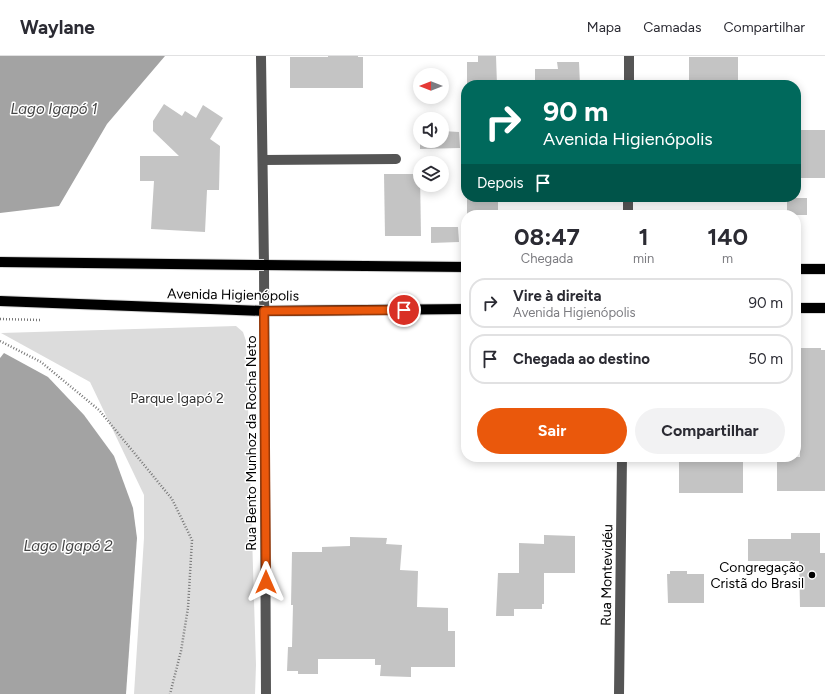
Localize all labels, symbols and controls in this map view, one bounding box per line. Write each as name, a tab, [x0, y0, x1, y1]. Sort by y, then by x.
text: Waylane	[20, 16, 95, 39]
text: Mapa	[587, 19, 621, 36]
text: Camadas	[643, 19, 701, 36]
text: Compartilhar	[723, 19, 805, 36]
north arrow	[413, 68, 449, 104]
map controls	[413, 68, 449, 192]
text: 90 m	[543, 94, 608, 128]
icon: right	[477, 96, 529, 148]
water label: Lago Igapó 1	[11, 100, 98, 118]
button: sound	[413, 112, 449, 148]
text: Avenida Higienópolis	[543, 128, 713, 150]
button: layers	[413, 156, 449, 192]
icon: arrive	[532, 172, 554, 194]
text: Depois	[477, 174, 524, 192]
text: 08:47	[514, 222, 580, 251]
text: 1	[638, 222, 649, 251]
text: 140	[707, 222, 748, 251]
text: Chegada	[521, 251, 573, 266]
text: min	[633, 251, 654, 266]
text: m	[722, 251, 733, 266]
street label: Avenida Higienópolis	[167, 285, 299, 305]
text: Vire à direita	[513, 287, 602, 305]
icon: right	[479, 292, 501, 314]
pin	[387, 293, 421, 327]
text: 90 m	[748, 294, 783, 312]
icon: arrive	[393, 299, 415, 321]
text: Avenida Higienópolis	[513, 305, 636, 320]
street label: Rua Bento Munhoz da Rocha Neto	[243, 335, 260, 551]
icon: arrive	[479, 348, 501, 370]
text: Chegada ao destino	[513, 350, 650, 368]
text: 50 m	[748, 350, 783, 368]
park label: Parque Igapó 2	[130, 390, 224, 407]
button: Sair	[477, 408, 627, 454]
button: Compartilhar	[635, 408, 785, 454]
street label: Rua Montevidéu	[598, 524, 616, 626]
water label: Lago Igapó 2	[23, 537, 113, 555]
place label: Congregação Cristã do Brasil	[711, 559, 804, 592]
position arrow	[245, 561, 287, 603]
marker: Congregação Cristã do Brasil	[807, 570, 817, 580]

